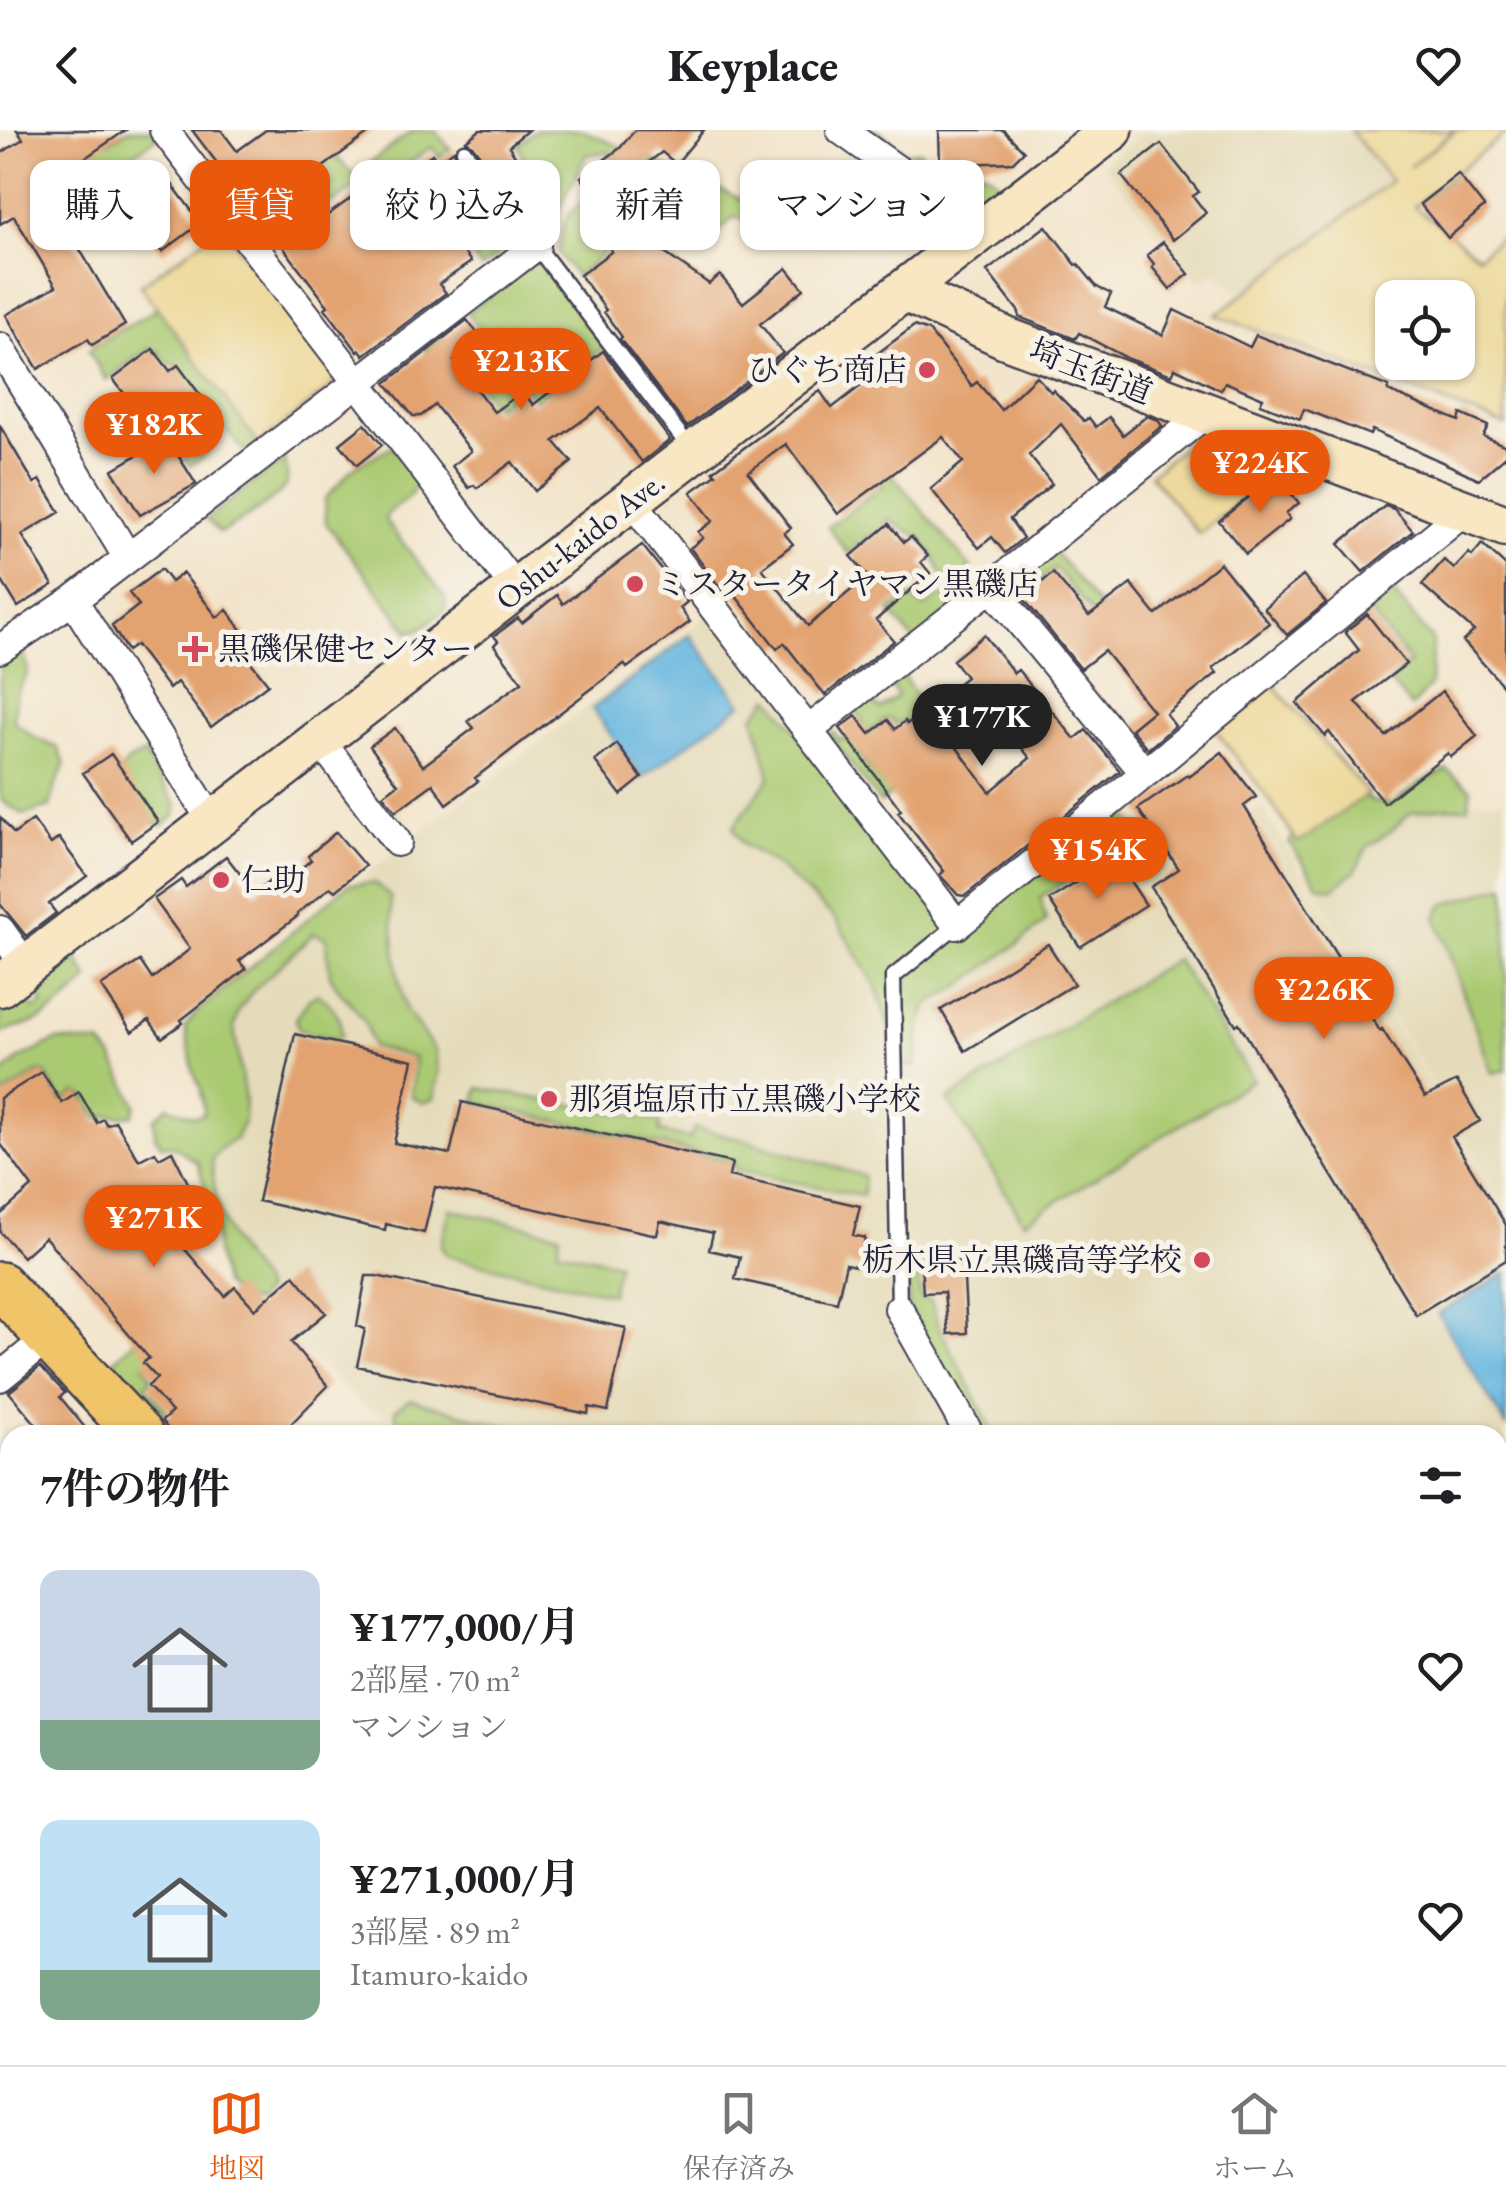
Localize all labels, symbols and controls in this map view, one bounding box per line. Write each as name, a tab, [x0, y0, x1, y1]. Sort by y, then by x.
text: Keyplace	[668, 36, 838, 94]
icon: back	[40, 38, 95, 93]
icon: heart	[1411, 38, 1466, 93]
chip: 購入	[30, 160, 170, 250]
chip: 賃貸	[190, 160, 330, 250]
chip: 絞り込み	[350, 160, 560, 250]
chip: 新着	[580, 160, 720, 250]
chip: マンション	[740, 160, 984, 250]
map controls	[1375, 280, 1475, 380]
button: locate	[1375, 280, 1475, 380]
pin: ¥213K	[451, 328, 591, 413]
street label: 埼玉街道	[1024, 328, 1158, 414]
text: ¥213K	[473, 339, 569, 381]
place label: ひぐち商店	[747, 349, 907, 391]
marker: ひぐち商店	[916, 359, 938, 381]
pin: ¥182K	[84, 392, 224, 477]
text: ¥182K	[106, 403, 202, 445]
pin: ¥224K	[1190, 430, 1330, 515]
text: ¥224K	[1212, 441, 1308, 483]
street label: Oshu-kaido Ave.	[487, 461, 673, 619]
place label: ミスタータイヤマン黒磯店	[655, 563, 1038, 605]
marker: ミスタータイヤマン黒磯店	[624, 573, 646, 595]
place label: 黒磯保健センター	[218, 628, 473, 670]
marker: 黒磯保健センター	[182, 636, 208, 662]
pin: ¥177K	[912, 684, 1052, 769]
text: ¥177K	[934, 695, 1030, 737]
pin: ¥154K	[1028, 817, 1168, 902]
text: ¥154K	[1050, 828, 1146, 870]
place label: 仁助	[241, 859, 305, 901]
marker: 仁助	[210, 869, 232, 891]
pin: ¥226K	[1254, 957, 1394, 1042]
text: ¥226K	[1276, 968, 1372, 1010]
place label: 那須塩原市立黒磯小学校	[569, 1078, 921, 1120]
marker: 那須塩原市立黒磯小学校	[538, 1088, 560, 1110]
pin: ¥271K	[84, 1185, 224, 1270]
text: ¥271K	[106, 1196, 202, 1238]
place label: 栃木県立黒磯高等学校	[862, 1239, 1182, 1281]
marker: 栃木県立黒磯高等学校	[1191, 1249, 1213, 1271]
icon: filters	[1413, 1458, 1468, 1513]
text: 7件の物件	[40, 1461, 230, 1516]
text: ¥177,000/月	[350, 1599, 580, 1654]
icon: home	[120, 1610, 240, 1730]
icon: heart	[1413, 1643, 1468, 1698]
text: 2部屋 · 70 m²	[350, 1659, 520, 1701]
text: マンション	[350, 1706, 509, 1748]
text: ¥271,000/月	[350, 1851, 580, 1906]
icon: home	[120, 1860, 240, 1980]
icon: heart	[1413, 1893, 1468, 1948]
text: 3部屋 · 89 m²	[350, 1911, 520, 1953]
text: Itamuro-kaido	[350, 1953, 528, 1995]
tab: 地図	[209, 2086, 265, 2186]
tab: 保存済み	[683, 2086, 795, 2186]
tab: ホーム	[1213, 2086, 1297, 2186]

